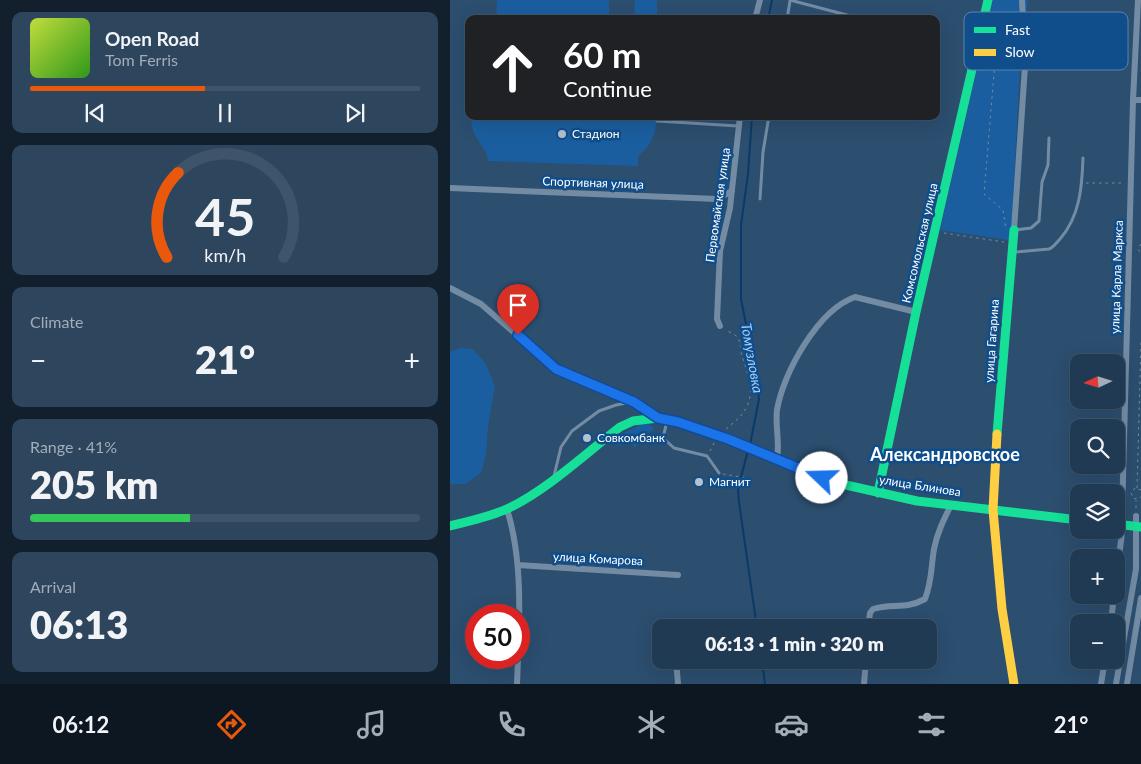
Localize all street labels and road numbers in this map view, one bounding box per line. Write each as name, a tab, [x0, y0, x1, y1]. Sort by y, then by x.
street label: Первомайская улица	[702, 147, 733, 263]
street label: Спортивная улица	[542, 173, 644, 192]
street label: Комсомольская улица	[898, 181, 941, 304]
street label: улица Карла Маркса	[1107, 220, 1126, 334]
street label: улица Гагарина	[981, 299, 1002, 383]
street label: улица Блинова	[878, 472, 962, 499]
street label: улица Комарова	[553, 549, 643, 568]

